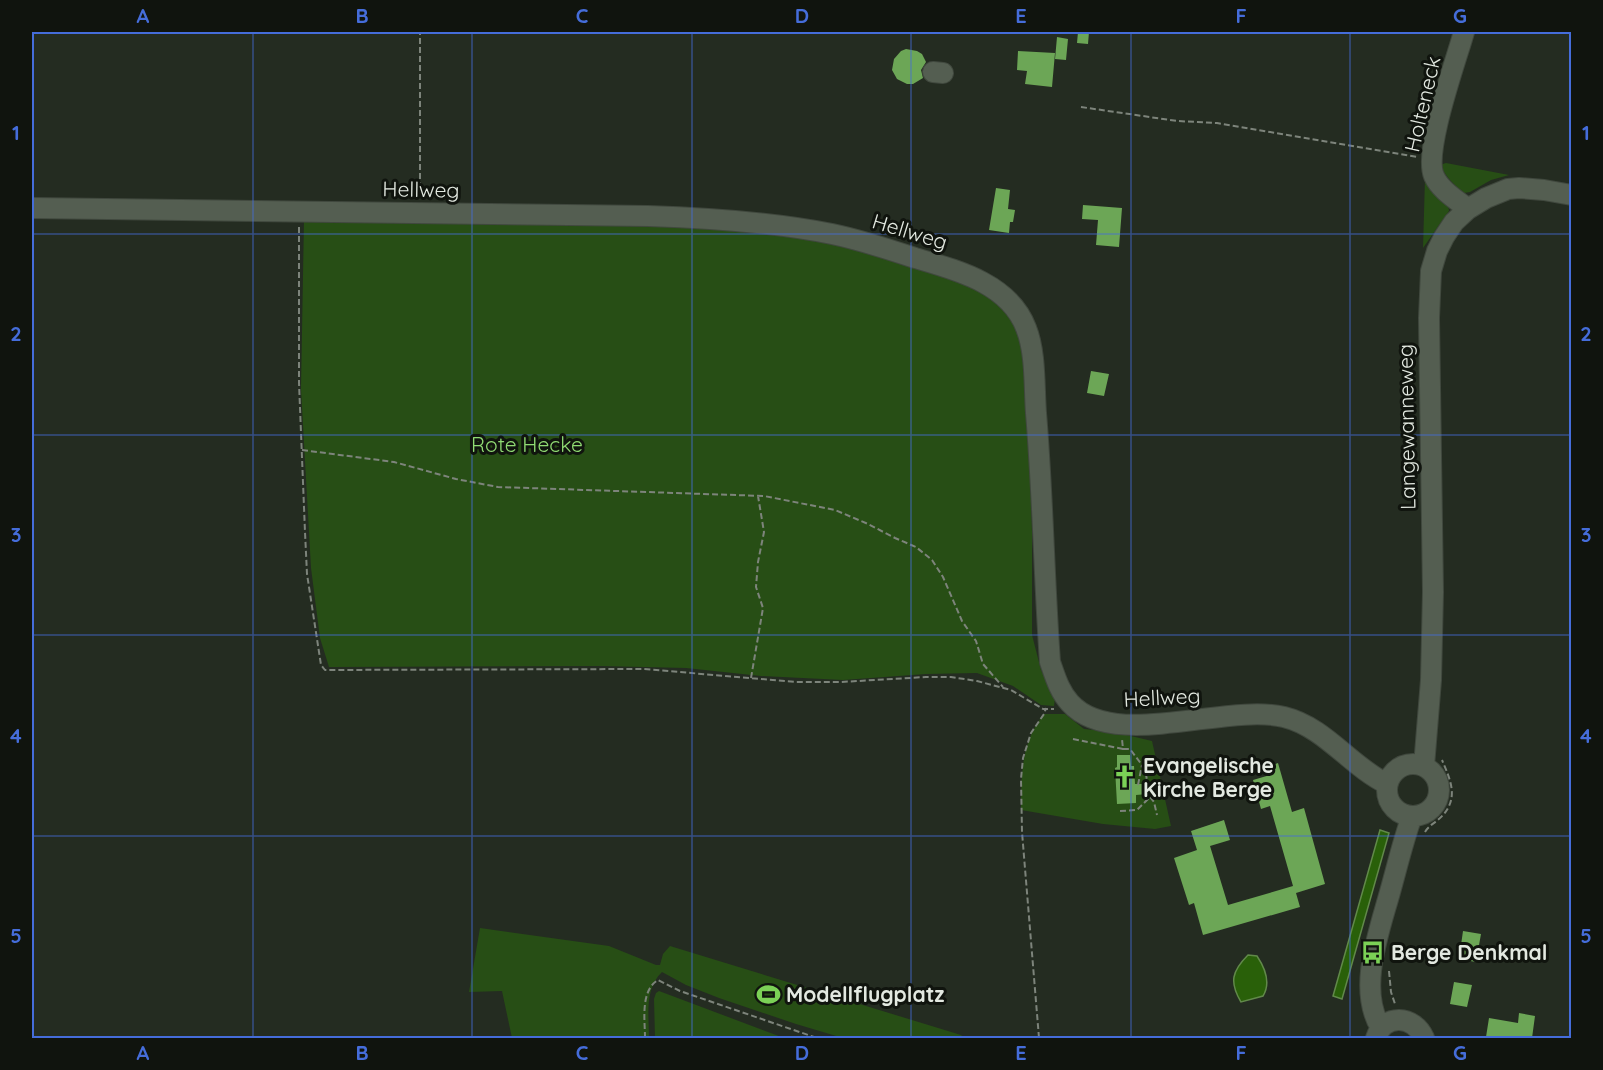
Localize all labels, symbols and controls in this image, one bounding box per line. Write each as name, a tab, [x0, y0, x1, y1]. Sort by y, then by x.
text: A	[137, 3, 150, 28]
text: B	[355, 3, 369, 28]
text: C	[576, 3, 589, 28]
text: D	[795, 3, 809, 28]
text: E	[1015, 3, 1027, 28]
text: F	[1235, 3, 1247, 28]
text: G	[1453, 3, 1467, 28]
street label: Holteneck	[1398, 54, 1446, 154]
text: 1	[12, 120, 20, 145]
text: 1	[1582, 120, 1590, 145]
street label: Hellweg	[382, 175, 460, 203]
street label: Hellweg	[869, 207, 951, 255]
text: 2	[10, 321, 22, 346]
text: 2	[1580, 321, 1592, 346]
street label: Langewanneweg	[1392, 344, 1420, 510]
park label: Rote Hecke	[471, 431, 583, 457]
text: 3	[11, 522, 21, 547]
text: 3	[1581, 522, 1591, 547]
street label: Hellweg	[1123, 682, 1201, 712]
text: 4	[10, 723, 22, 748]
text: 4	[1580, 723, 1592, 748]
place label: Evangelische Kirche Berge	[1143, 752, 1274, 802]
church icon: Evangelische Kirche Berge	[1112, 764, 1138, 790]
text: 5	[10, 923, 22, 948]
text: 5	[1580, 923, 1592, 948]
bus stop icon: Berge Denkmal	[1360, 939, 1386, 965]
place label: Berge Denkmal	[1391, 939, 1547, 965]
sports icon: Modellflugplatz	[755, 981, 781, 1007]
place label: Modellflugplatz	[786, 981, 944, 1007]
text: A	[137, 1040, 150, 1065]
text: B	[355, 1040, 369, 1065]
text: C	[576, 1040, 589, 1065]
text: D	[795, 1040, 809, 1065]
text: E	[1015, 1040, 1027, 1065]
text: F	[1235, 1040, 1247, 1065]
text: G	[1453, 1040, 1467, 1065]

